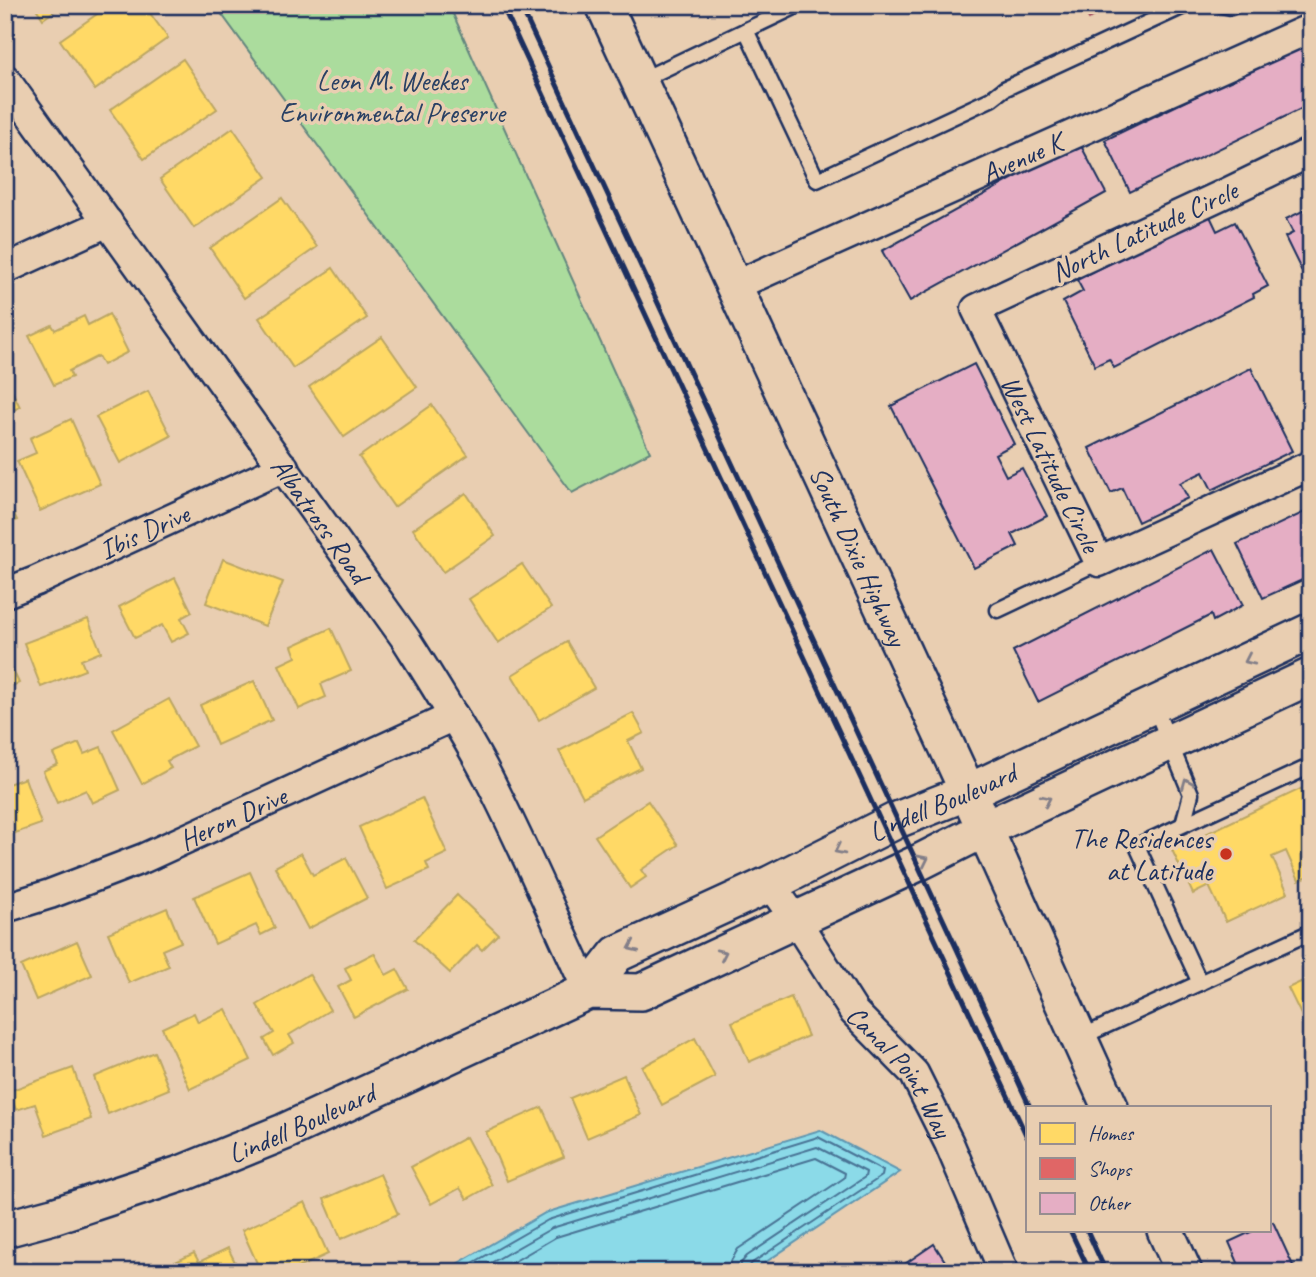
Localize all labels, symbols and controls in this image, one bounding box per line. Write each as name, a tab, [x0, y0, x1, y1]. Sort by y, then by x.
park label: Leon M. Weekes Environmental Preserve	[279, 63, 507, 130]
street label: Avenue K	[976, 122, 1073, 191]
street label: North Latitude Circle	[1045, 172, 1245, 290]
street label: West Latitude Circle	[994, 370, 1110, 559]
street label: Albatross Road	[264, 450, 380, 593]
street label: South Dixie Highway	[802, 461, 916, 654]
street label: Ibis Drive	[93, 495, 196, 567]
one-way arrow	[1244, 652, 1256, 666]
street label: Lindell Boulevard	[862, 753, 1025, 849]
street label: Heron Drive	[173, 777, 293, 857]
one-way arrow	[1181, 777, 1195, 789]
one-way arrow	[1039, 794, 1052, 808]
place label: The Residences at Latitude	[1071, 821, 1214, 888]
one-way arrow	[834, 841, 846, 855]
marker: The Residences at Latitude	[1218, 846, 1234, 862]
one-way arrow	[917, 854, 929, 868]
one-way arrow	[628, 939, 640, 953]
one-way arrow	[714, 948, 727, 962]
street label: Canal Point Way	[839, 997, 962, 1145]
street label: Lindell Boulevard	[223, 1073, 384, 1170]
legend	[1026, 1106, 1270, 1232]
text: Homes	[1088, 1120, 1135, 1146]
text: Shops	[1088, 1156, 1133, 1182]
text: Other	[1088, 1190, 1131, 1216]

